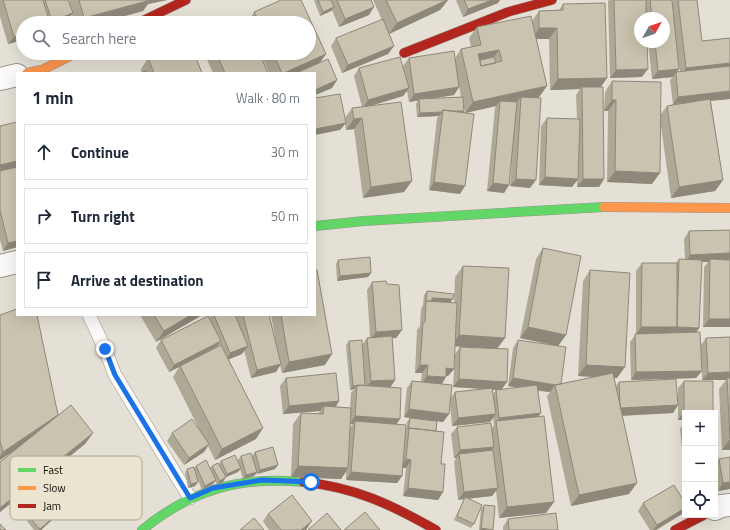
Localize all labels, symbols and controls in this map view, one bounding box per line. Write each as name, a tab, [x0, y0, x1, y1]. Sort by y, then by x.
north arrow	[634, 12, 670, 48]
search box	[16, 16, 316, 60]
icon: search	[30, 27, 52, 49]
text: Search here	[62, 27, 136, 50]
text: 1 min	[32, 85, 73, 111]
text: Walk · 80 m	[236, 88, 300, 108]
icon: ahead	[33, 141, 55, 163]
text: Continue	[71, 141, 129, 164]
text: 30 m	[271, 142, 299, 162]
icon: right	[33, 205, 55, 227]
text: Turn right	[71, 205, 135, 228]
text: 50 m	[271, 206, 299, 226]
icon: arrive	[33, 269, 55, 291]
text: Arrive at destination	[71, 269, 204, 292]
route end	[96, 340, 114, 358]
map controls	[682, 410, 718, 518]
button: +	[682, 410, 718, 446]
button: −	[682, 446, 718, 482]
legend	[10, 456, 142, 520]
text: Fast	[43, 462, 63, 478]
route start	[302, 473, 320, 491]
text: Slow	[43, 480, 66, 496]
button: locate	[682, 482, 718, 518]
text: Jam	[43, 498, 61, 514]

